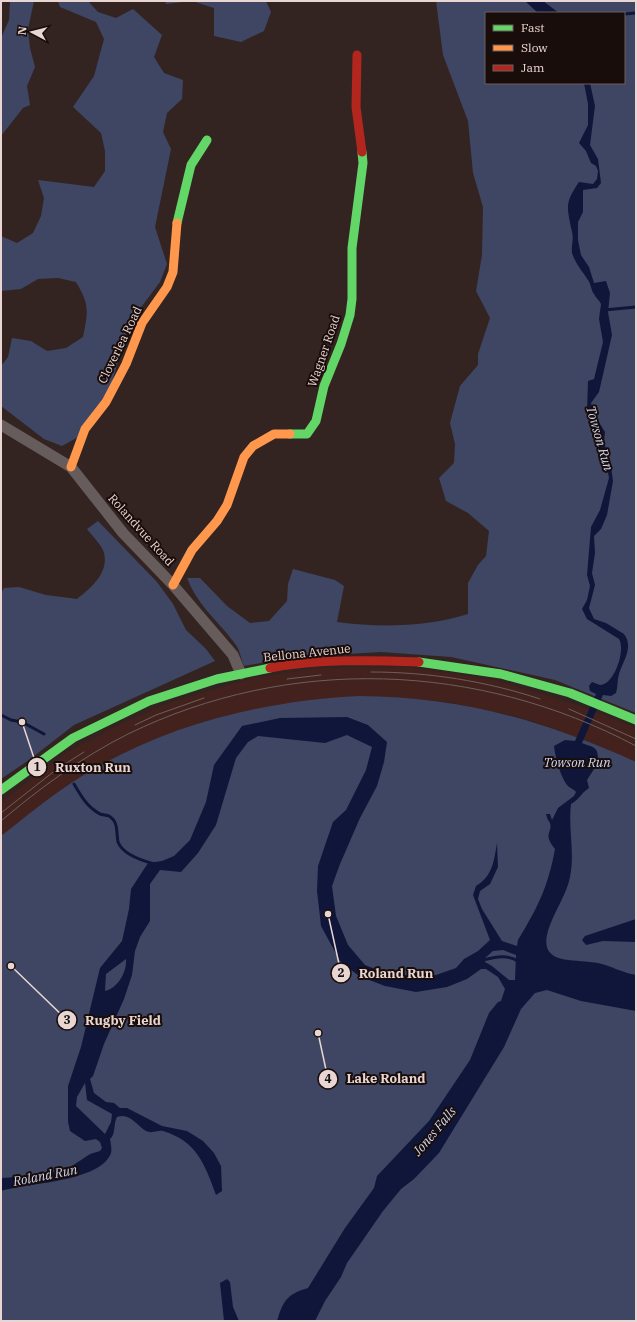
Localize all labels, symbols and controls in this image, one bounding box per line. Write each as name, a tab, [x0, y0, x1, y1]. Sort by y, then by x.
north arrow	[12, 12, 52, 52]
legend	[485, 12, 625, 84]
text: Fast	[521, 20, 545, 35]
text: N	[15, 25, 30, 36]
text: Slow	[521, 40, 548, 55]
text: Jam	[521, 60, 545, 75]
street label: Cloverlea Road	[94, 304, 145, 386]
street label: Wagner Road	[304, 313, 343, 389]
water label: Towson Run	[582, 404, 617, 473]
street label: Rolandvue Road	[105, 491, 178, 569]
street label: Bellona Avenue	[263, 640, 351, 665]
callout: Ruxton Run	[27, 754, 139, 779]
water label: Towson Run	[543, 754, 611, 771]
text: 1	[33, 759, 41, 774]
text: Ruxton Run	[55, 759, 131, 776]
callout: Roland Run	[331, 961, 442, 986]
text: 2	[337, 965, 345, 980]
text: Roland Run	[359, 965, 434, 982]
callout: Rugby Field	[57, 1008, 169, 1033]
text: 3	[63, 1012, 71, 1027]
text: Rugby Field	[85, 1012, 161, 1029]
callout: Lake Roland	[318, 1066, 433, 1091]
text: Lake Roland	[346, 1070, 426, 1087]
text: 4	[324, 1071, 332, 1086]
water label: Jones Falls	[408, 1103, 460, 1160]
water label: Roland Run	[11, 1161, 79, 1190]

